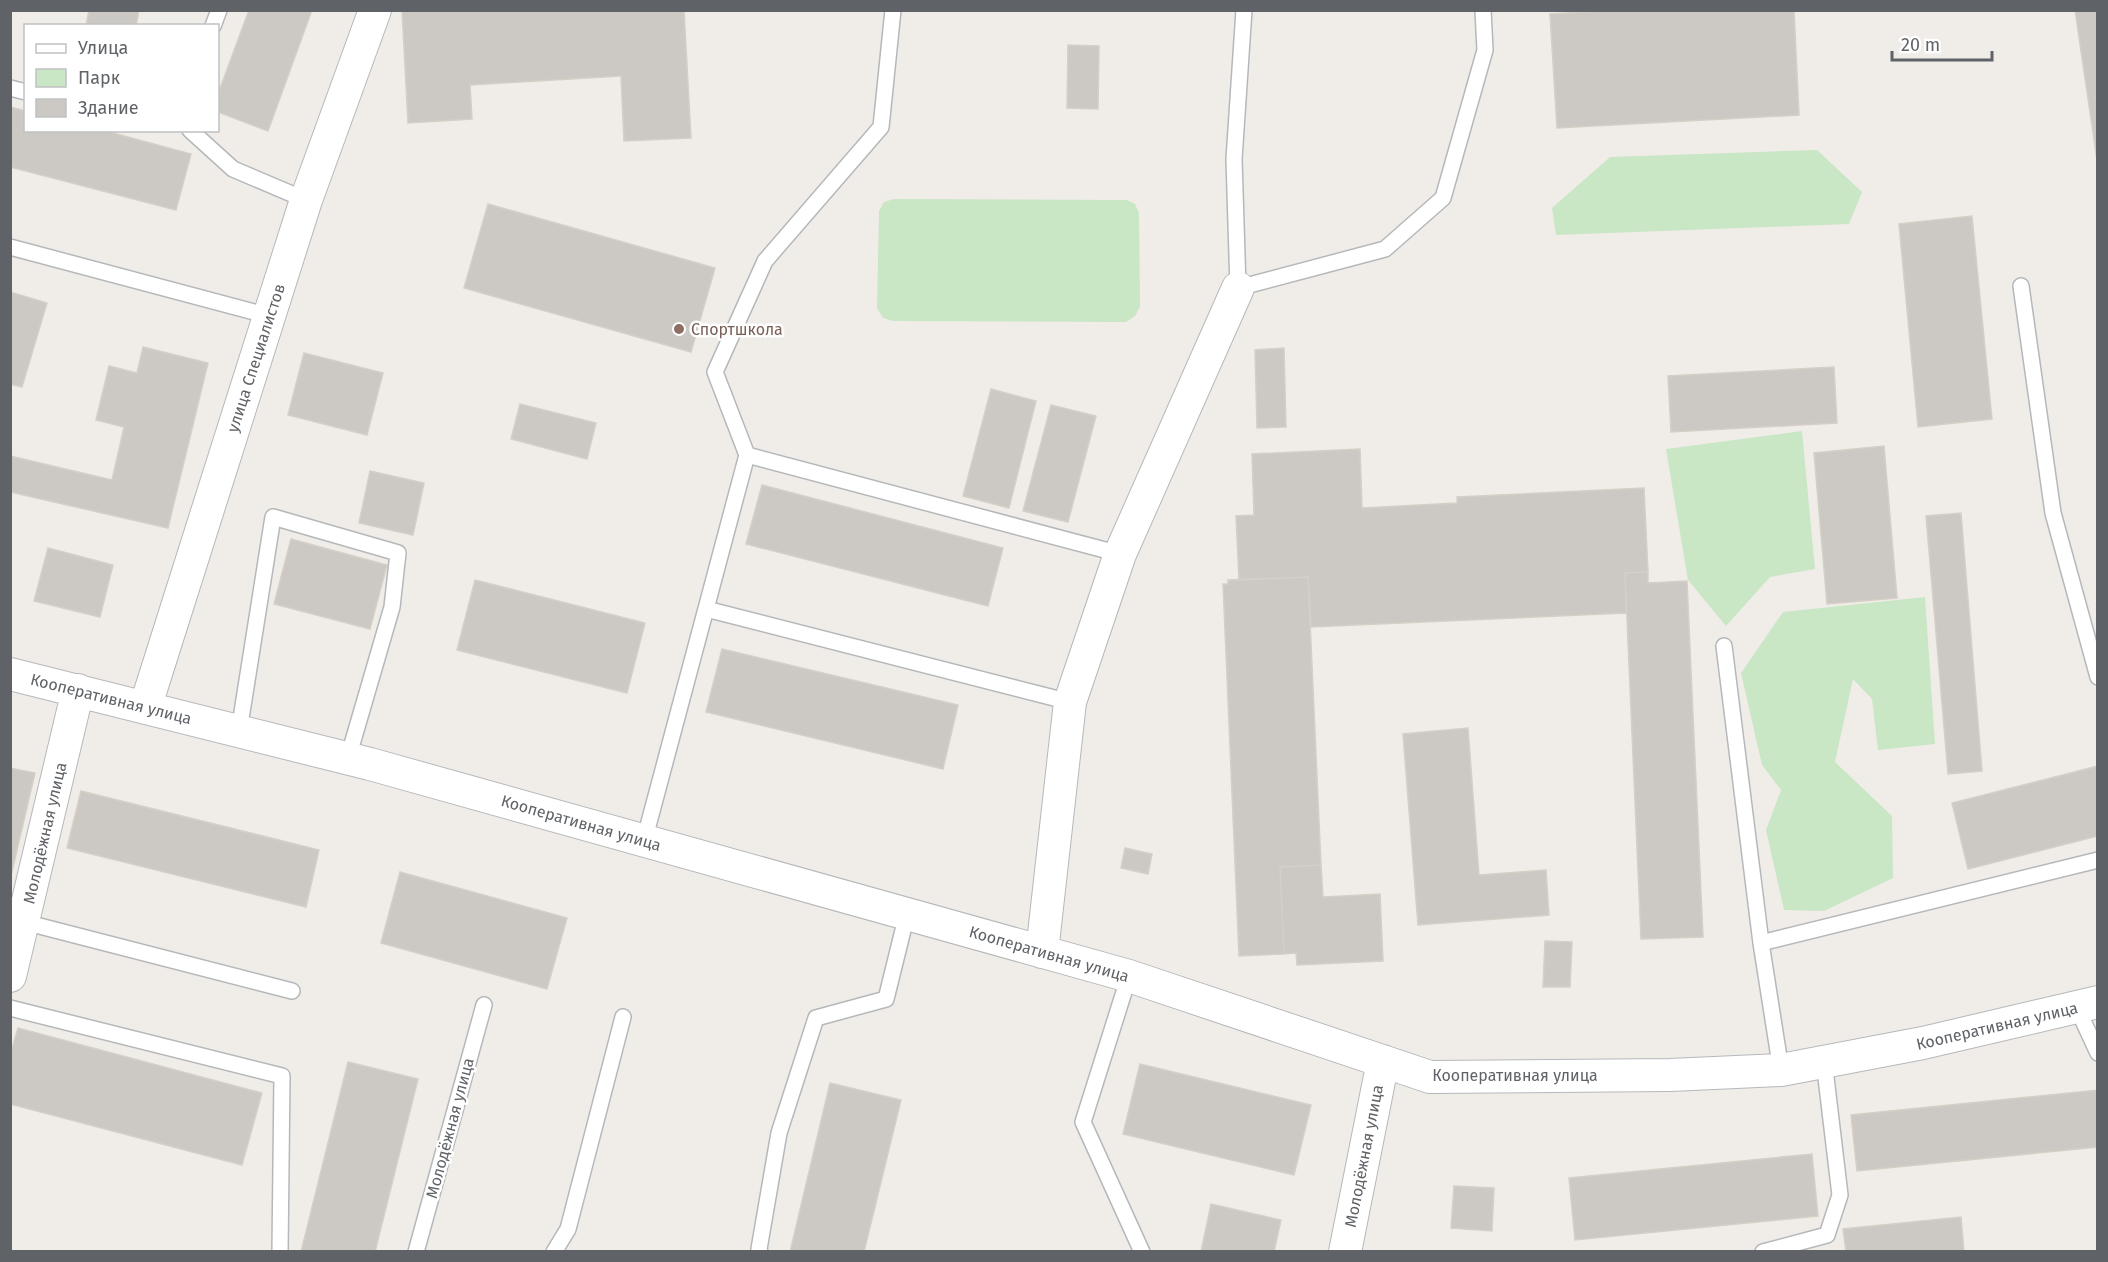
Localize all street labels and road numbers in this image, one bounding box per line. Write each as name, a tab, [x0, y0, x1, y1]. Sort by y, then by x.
street label: улица Специалистов	[223, 281, 289, 435]
street label: Кооперативная улица	[28, 670, 194, 728]
street label: Молодёжная улица	[19, 760, 71, 906]
street label: Кооперативная улица	[499, 791, 663, 855]
street label: Кооперативная улица	[967, 922, 1131, 986]
street label: Кооперативная улица	[1914, 998, 2080, 1054]
street label: Молодёжная улица	[422, 1056, 478, 1200]
street label: Кооперативная улица	[1432, 1066, 1598, 1085]
street label: Молодёжная улица	[1341, 1083, 1387, 1229]

